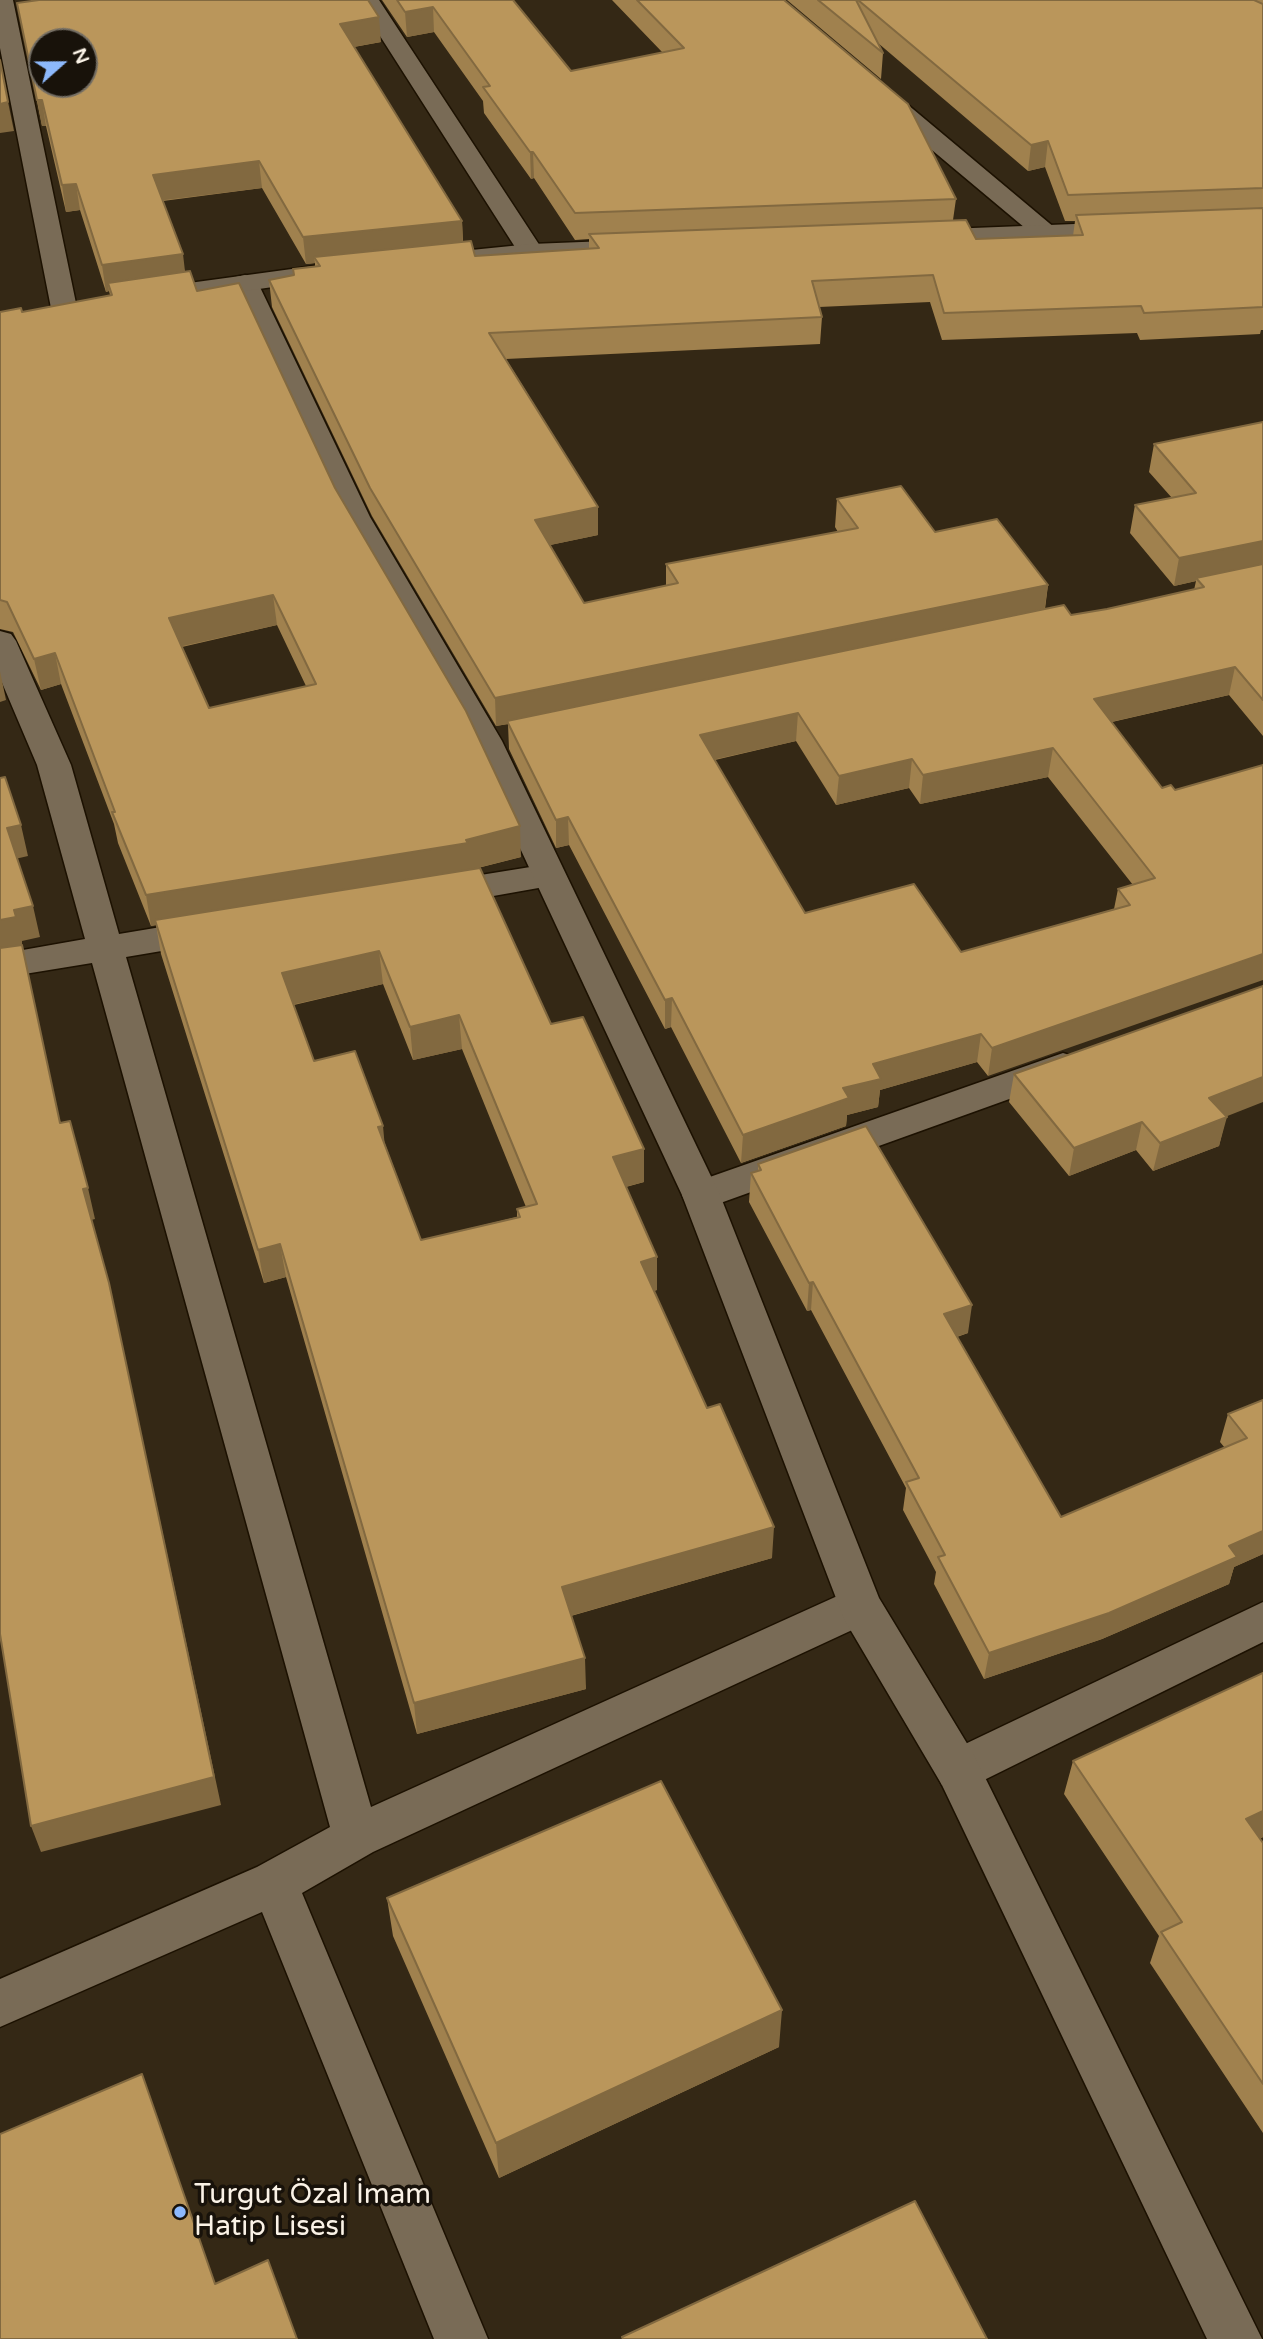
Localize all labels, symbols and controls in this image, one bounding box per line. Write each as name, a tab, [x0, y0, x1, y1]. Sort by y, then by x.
north arrow	[28, 28, 98, 98]
text: N	[68, 45, 94, 67]
place label: Turgut Özal İmam Hatip Lisesi	[194, 2179, 431, 2245]
marker: Turgut Özal İmam Hatip Lisesi	[172, 2204, 188, 2220]

